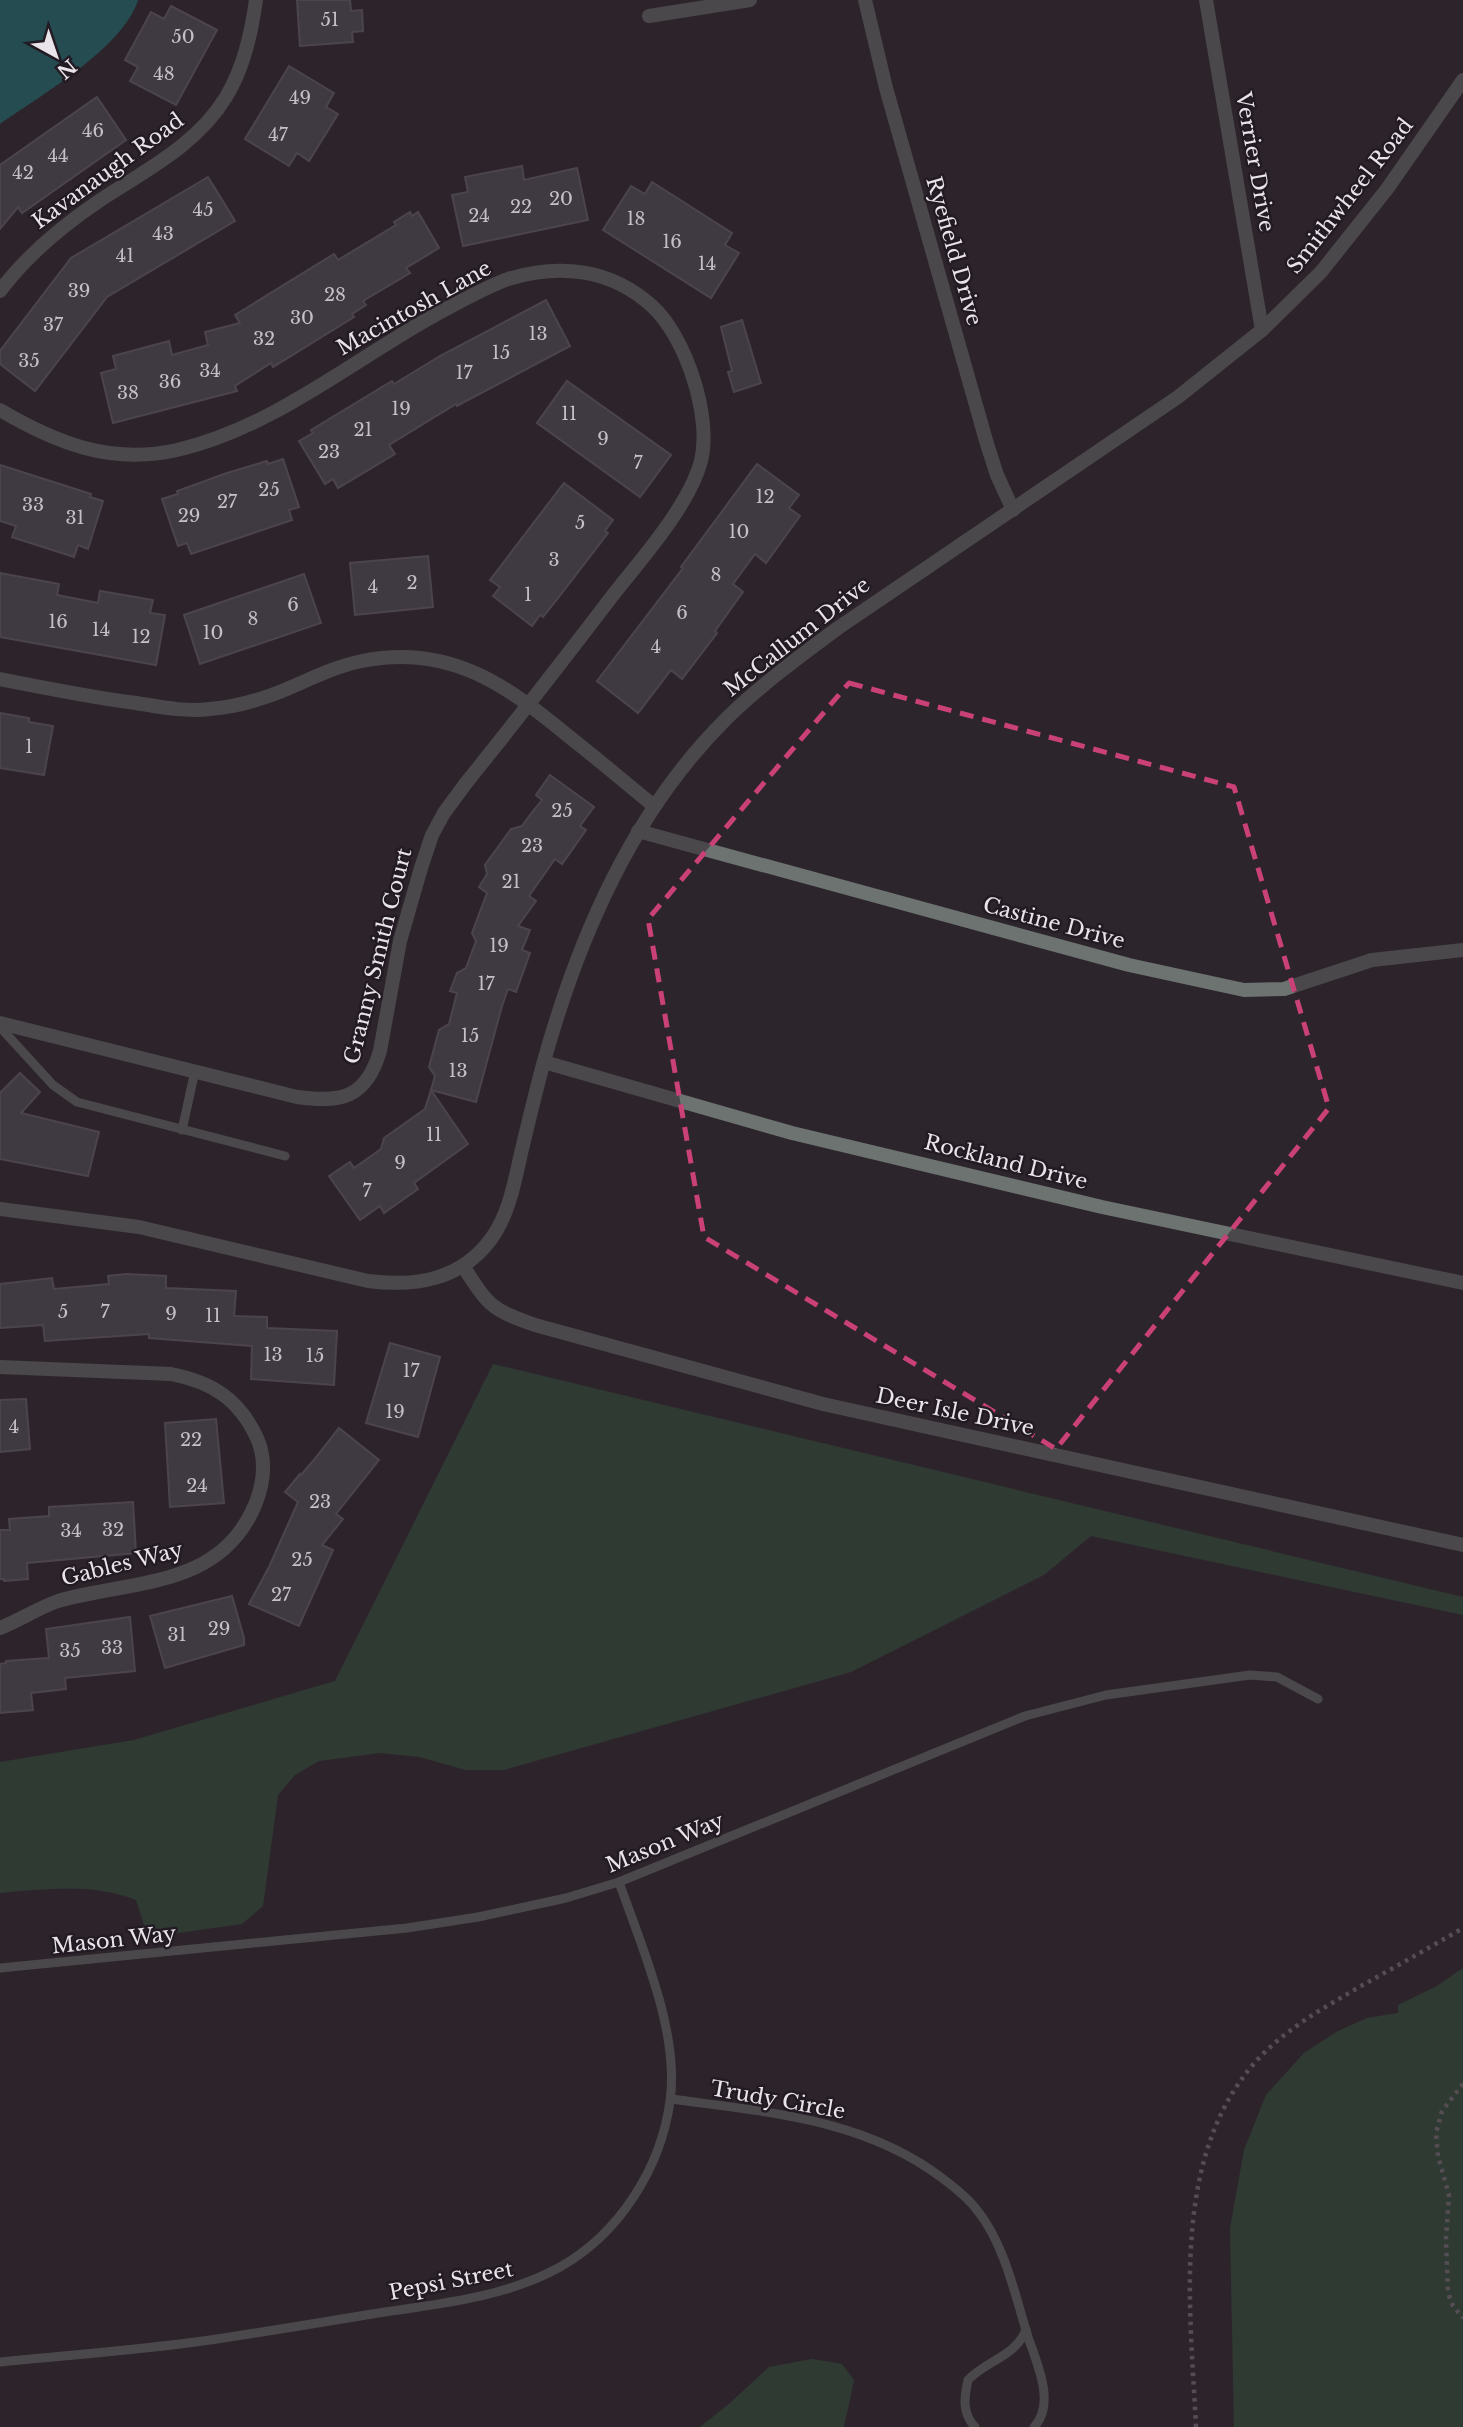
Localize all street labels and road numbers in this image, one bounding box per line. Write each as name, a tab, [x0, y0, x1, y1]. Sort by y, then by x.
street label: Verrier Drive	[1230, 89, 1280, 234]
street label: Kavanaugh Road	[27, 107, 189, 235]
street label: Smithwheel Road	[1281, 113, 1419, 279]
street label: Ryefield Drive	[920, 174, 988, 328]
street label: Macintosh Lane	[332, 255, 496, 361]
street label: McCallum Drive	[719, 572, 875, 702]
street label: Granny Smith Court	[339, 845, 417, 1067]
street label: Castine Drive	[980, 892, 1128, 954]
street label: Rockland Drive	[922, 1129, 1090, 1195]
street label: Deer Isle Drive	[873, 1383, 1037, 1441]
street label: Gables Way	[58, 1536, 186, 1592]
street label: Mason Way	[602, 1807, 728, 1878]
street label: Mason Way	[51, 1920, 178, 1959]
street label: Trudy Circle	[709, 2075, 847, 2125]
street label: Pepsi Street	[387, 2256, 515, 2306]

